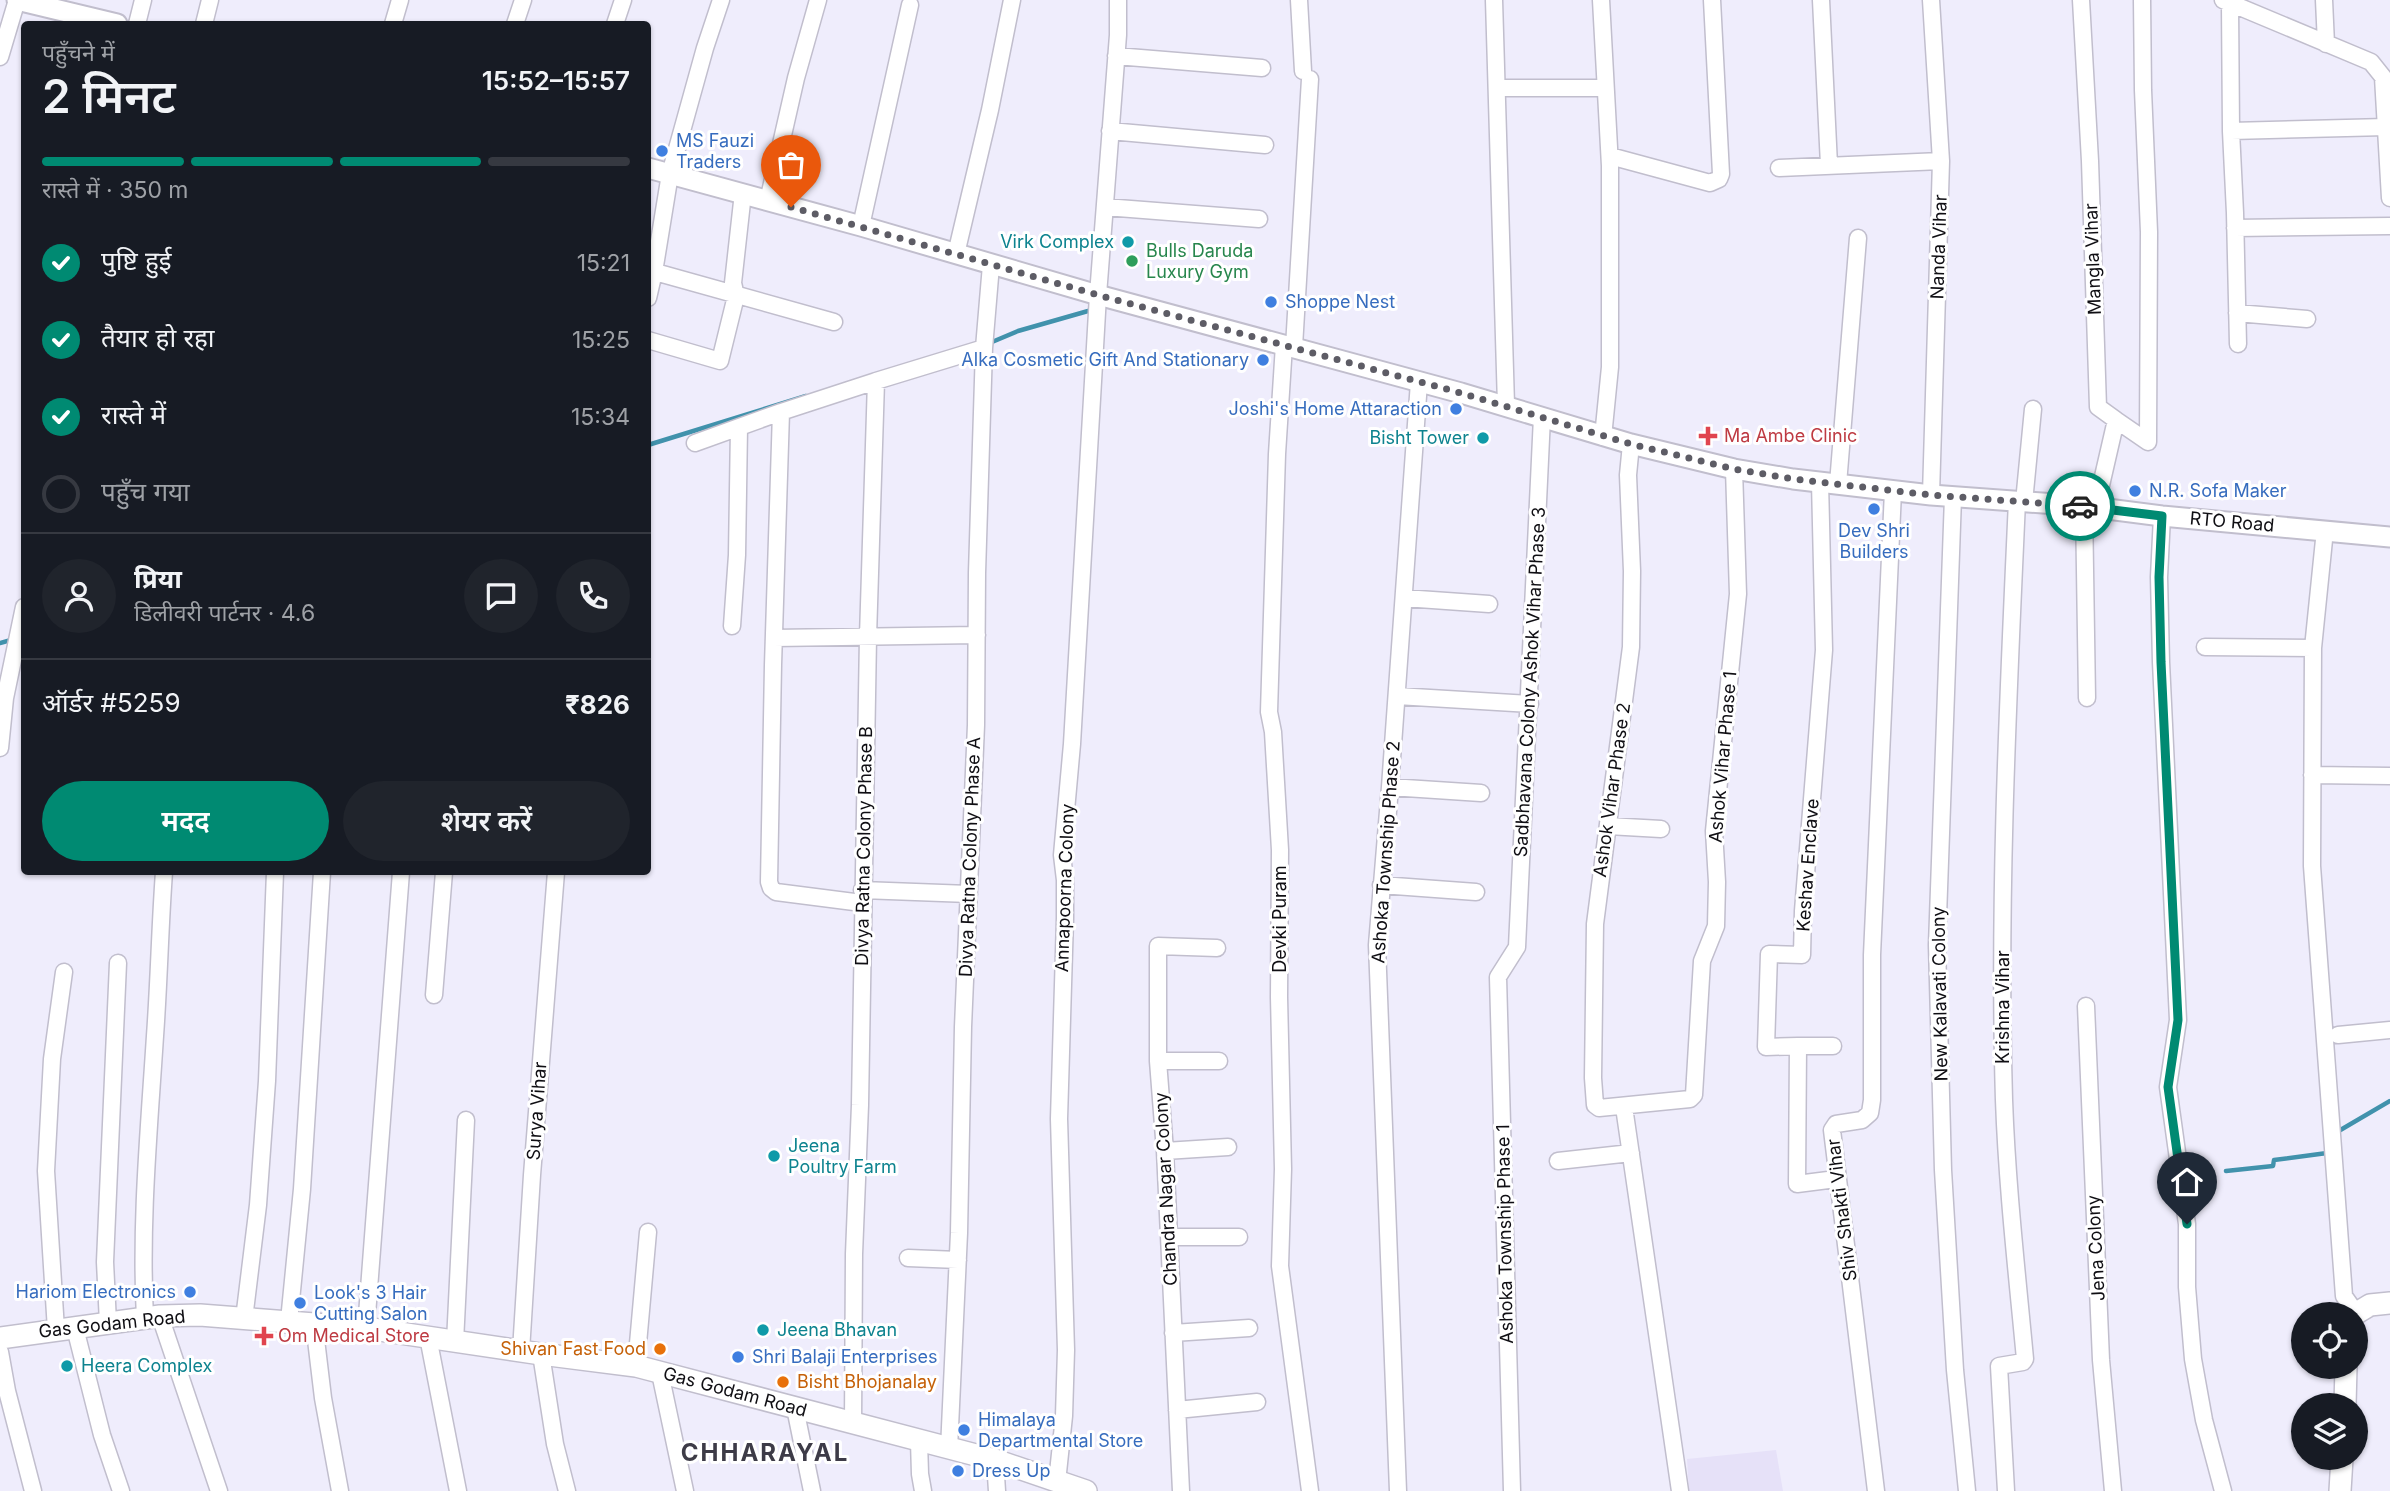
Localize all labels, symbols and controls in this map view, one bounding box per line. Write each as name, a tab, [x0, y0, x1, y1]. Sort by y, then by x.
text: पहुँचने में	[42, 39, 115, 67]
text: 15:52–15:57	[482, 65, 630, 96]
text: 2 मिनट	[42, 68, 176, 124]
place label: MS Fauzi Traders	[676, 130, 754, 172]
pin	[761, 135, 821, 207]
marker: MS Fauzi Traders	[654, 143, 670, 159]
icon: bag	[772, 146, 810, 184]
text: रास्ते में · 350 m	[42, 176, 189, 204]
street label: Nanda Vihar	[1926, 194, 1951, 300]
street label: Mangla Vihar	[2080, 203, 2105, 315]
place label: Virk Complex	[1000, 231, 1114, 252]
marker: Virk Complex	[1120, 234, 1136, 250]
place label: Bulls Daruda Luxury Gym	[1146, 240, 1253, 282]
icon: check	[42, 244, 80, 282]
text: पुष्टि हुई	[101, 245, 172, 276]
text: 15:21	[577, 249, 630, 277]
marker: Bulls Daruda Luxury Gym	[1124, 253, 1140, 269]
place label: Shoppe Nest	[1285, 291, 1395, 312]
marker: Shoppe Nest	[1263, 294, 1279, 310]
icon: check	[42, 321, 80, 359]
text: तैयार हो रहा	[101, 322, 215, 353]
text: 15:25	[572, 326, 630, 354]
place label: Alka Cosmetic Gift And Stationary	[961, 349, 1249, 370]
marker: Alka Cosmetic Gift And Stationary	[1255, 352, 1271, 368]
icon: check	[42, 398, 80, 436]
place label: Joshi's Home Attaraction	[1229, 398, 1442, 419]
text: रास्ते में	[101, 399, 166, 430]
marker: Joshi's Home Attaraction	[1448, 401, 1464, 417]
text: 15:34	[571, 403, 630, 431]
place label: Ma Ambe Clinic	[1724, 425, 1857, 446]
marker: Ma Ambe Clinic	[1698, 426, 1718, 446]
place label: Bisht Tower	[1369, 427, 1469, 448]
marker: Bisht Tower	[1475, 430, 1491, 446]
courier	[2045, 471, 2115, 541]
text: पहुँच गया	[101, 476, 190, 507]
place label: N.R. Sofa Maker	[2149, 480, 2287, 501]
marker: N.R. Sofa Maker	[2127, 483, 2143, 499]
icon: car	[2061, 487, 2099, 525]
marker: Dev Shri Builders	[1866, 501, 1882, 517]
street label: Sadbhavana Colony Ashok Vihar Phase 3	[1510, 506, 1549, 858]
street label: RTO Road	[2189, 507, 2275, 536]
place label: Dev Shri Builders	[1838, 520, 1910, 562]
button: person	[42, 559, 116, 633]
button: chat	[464, 559, 538, 633]
button: phone	[556, 559, 630, 633]
text: प्रिया	[134, 563, 182, 594]
text: डिलीवरी पार्टनर · 4.6	[134, 599, 315, 627]
street label: Ashok Vihar Phase 1	[1705, 670, 1740, 844]
text: ऑर्डर #5259	[42, 687, 181, 718]
text: ₹826	[565, 689, 630, 720]
street label: Ashok Vihar Phase 2	[1589, 701, 1634, 879]
street label: Divya Ratna Colony Phase B	[851, 726, 876, 966]
street label: Divya Ratna Colony Phase A	[955, 737, 984, 977]
street label: Ashoka Township Phase 2	[1367, 740, 1404, 964]
button: मदद	[42, 781, 329, 861]
button: शेयर करें	[343, 781, 630, 861]
street label: Keshav Enclave	[1792, 798, 1823, 932]
street label: Annapoorna Colony	[1051, 803, 1078, 973]
street label: Devki Puram	[1269, 865, 1290, 973]
street label: New Kalavati Colony	[1927, 906, 1952, 1082]
street label: Krishna Vihar	[1992, 950, 2013, 1064]
street label: Surya Vihar	[523, 1061, 550, 1161]
street label: Chandra Nagar Colony	[1150, 1092, 1181, 1286]
street label: Ashoka Township Phase 1	[1492, 1124, 1517, 1344]
place label: Jeena Poultry Farm	[788, 1135, 897, 1177]
street label: Shiv Shakti Vihar	[1822, 1137, 1861, 1283]
marker: Jeena Poultry Farm	[766, 1148, 782, 1164]
pin	[2157, 1152, 2217, 1224]
icon: home	[2168, 1163, 2206, 1201]
street label: Jena Colony	[2082, 1194, 2109, 1302]
place label: Hariom Electronics	[16, 1281, 176, 1302]
place label: Look's 3 Hair Cutting Salon	[314, 1282, 428, 1324]
marker: Hariom Electronics	[182, 1284, 198, 1300]
marker: Look's 3 Hair Cutting Salon	[292, 1295, 308, 1311]
map controls	[2291, 1302, 2368, 1470]
button: locate	[2291, 1302, 2368, 1379]
street label: Gas Godam Road	[37, 1305, 186, 1342]
place label: Jeena Bhavan	[777, 1319, 897, 1340]
marker: Jeena Bhavan	[755, 1322, 771, 1338]
place label: Om Medical Store	[278, 1325, 430, 1346]
marker: Om Medical Store	[256, 1328, 272, 1344]
place label: Shivan Fast Food	[500, 1338, 646, 1359]
marker: Shivan Fast Food	[652, 1341, 668, 1357]
place label: Shri Balaji Enterprises	[752, 1346, 937, 1367]
marker: Shri Balaji Enterprises	[730, 1349, 746, 1365]
place label: Heera Complex	[81, 1355, 212, 1376]
marker: Heera Complex	[59, 1358, 75, 1374]
street label: Gas Godam Road	[661, 1362, 809, 1421]
place label: Bisht Bhojanalay	[797, 1371, 937, 1392]
marker: Bisht Bhojanalay	[775, 1374, 791, 1390]
button: layers	[2291, 1393, 2368, 1470]
place label: Himalaya Departmental Store	[978, 1409, 1143, 1451]
marker: Himalaya Departmental Store	[956, 1422, 972, 1438]
district label: CHHARAYAL	[681, 1438, 849, 1467]
place label: Dress Up	[972, 1460, 1050, 1481]
marker: Dress Up	[950, 1463, 966, 1479]

